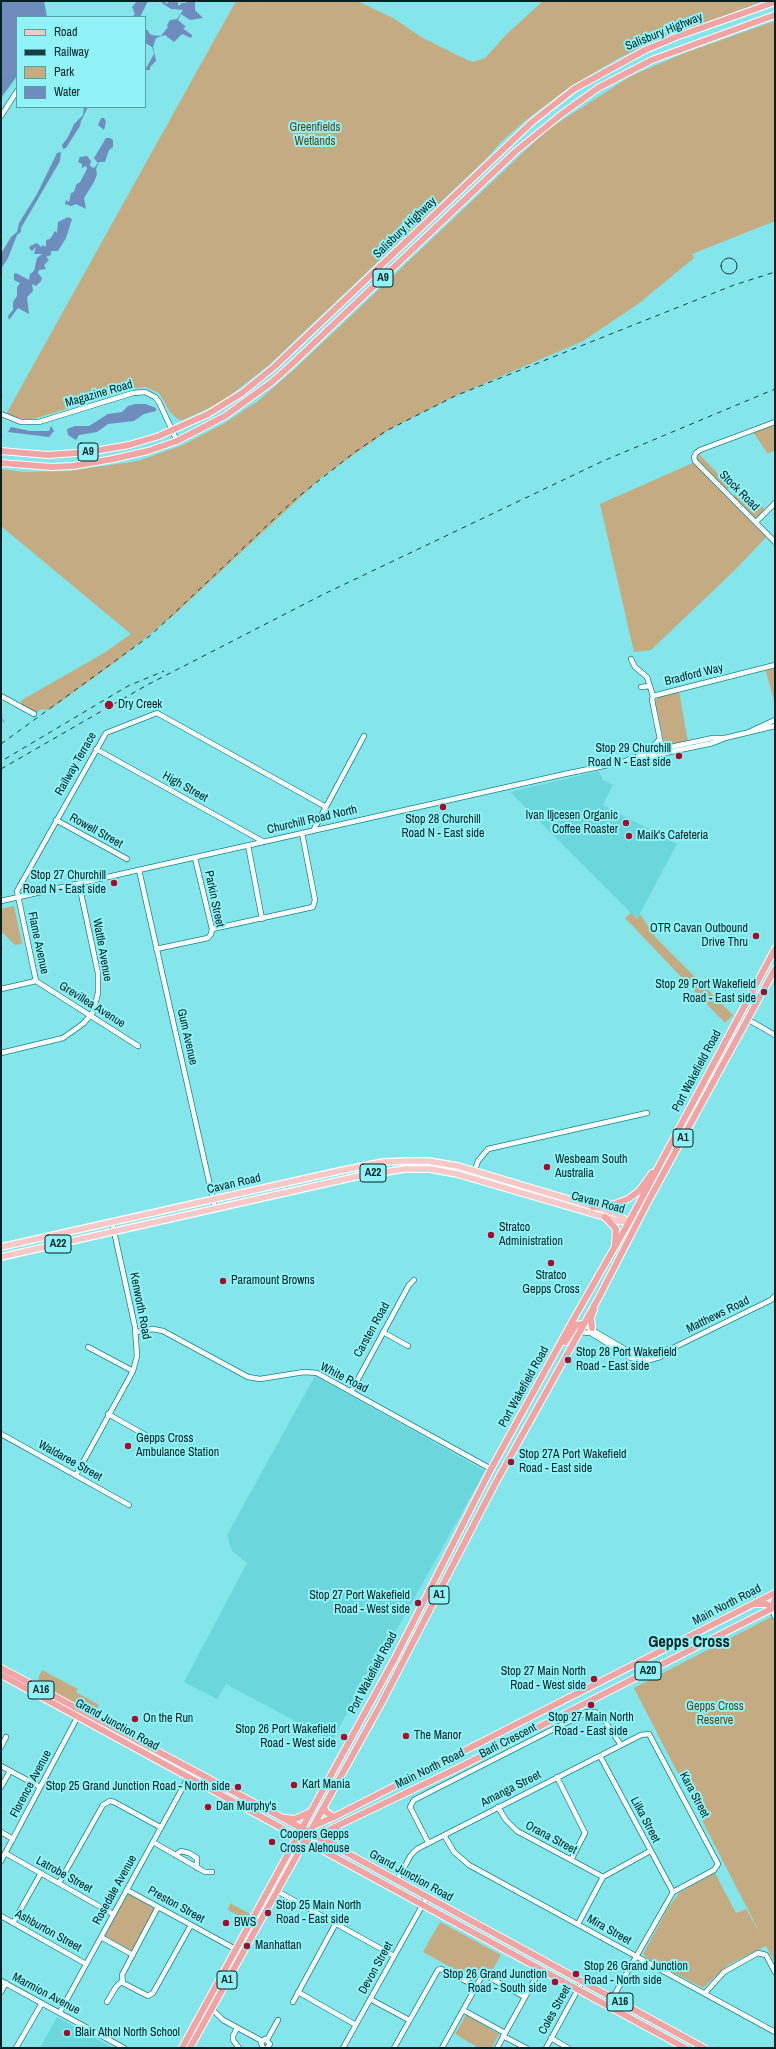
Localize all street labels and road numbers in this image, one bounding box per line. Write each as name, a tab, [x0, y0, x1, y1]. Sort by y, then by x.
street label: Salisbury Highway	[623, 10, 705, 54]
street label: Salisbury Highway	[370, 194, 440, 262]
road number: A9	[373, 269, 393, 287]
street label: Magazine Road	[64, 378, 134, 410]
road number: A9	[78, 443, 98, 461]
street label: Stock Road	[716, 468, 762, 514]
street label: Bradford Way	[663, 661, 725, 689]
street label: Railway Terrace	[52, 730, 100, 798]
street label: High Street	[160, 769, 210, 805]
street label: Churchill Road North	[266, 803, 358, 837]
street label: Rowell Street	[67, 811, 125, 851]
street label: Parkin Street	[201, 869, 227, 929]
street label: Flame Avenue	[24, 911, 52, 975]
street label: Wattle Avenue	[89, 917, 115, 983]
street label: Grevillea Avenue	[56, 979, 128, 1031]
street label: Gum Avenue	[174, 1007, 200, 1067]
street label: Port Wakefield Road	[669, 1028, 725, 1114]
road number: A1	[673, 1129, 693, 1147]
road number: A22	[360, 1164, 386, 1182]
street label: Cavan Road	[206, 1171, 262, 1197]
street label: Cavan Road	[570, 1189, 626, 1217]
road number: A22	[45, 1235, 71, 1253]
street label: Kenworth Road	[126, 1271, 154, 1341]
street label: Matthews Road	[684, 1294, 752, 1336]
street label: Carsten Road	[351, 1300, 393, 1360]
street label: Port Wakefield Road	[496, 1344, 552, 1430]
street label: White Road	[318, 1360, 370, 1396]
street label: Waldaree Street	[36, 1438, 104, 1484]
street label: Main North Road	[690, 1582, 764, 1628]
road number: A1	[429, 1586, 449, 1604]
street label: Port Wakefield Road	[345, 1630, 401, 1716]
road number: A20	[635, 1662, 661, 1680]
road number: A16	[28, 1681, 54, 1699]
street label: Grand Junction Road	[73, 1696, 161, 1754]
street label: Barli Crescent	[477, 1720, 539, 1762]
street label: Main North Road	[393, 1746, 467, 1792]
street label: Florence Avenue	[7, 1748, 55, 1820]
street label: Amanga Street	[478, 1768, 544, 1810]
street label: Kara Street	[676, 1770, 712, 1820]
street label: Lilka Street	[627, 1795, 663, 1845]
street label: Orana Street	[523, 1818, 579, 1858]
street label: Grand Junction Road	[367, 1847, 455, 1905]
street label: Rosedale Avenue	[90, 1853, 140, 1927]
street label: Latrobe Street	[33, 1854, 95, 1896]
street label: Preston Street	[145, 1883, 207, 1927]
street label: Ashburton Street	[12, 1907, 84, 1955]
street label: Mira Street	[584, 1912, 634, 1948]
street label: Devon Street	[356, 1939, 396, 1997]
street label: Marmion Avenue	[10, 1970, 82, 2018]
road number: A1	[217, 1971, 237, 1989]
street label: Coles Street	[536, 1983, 574, 2037]
road number: A16	[607, 1993, 633, 2011]

